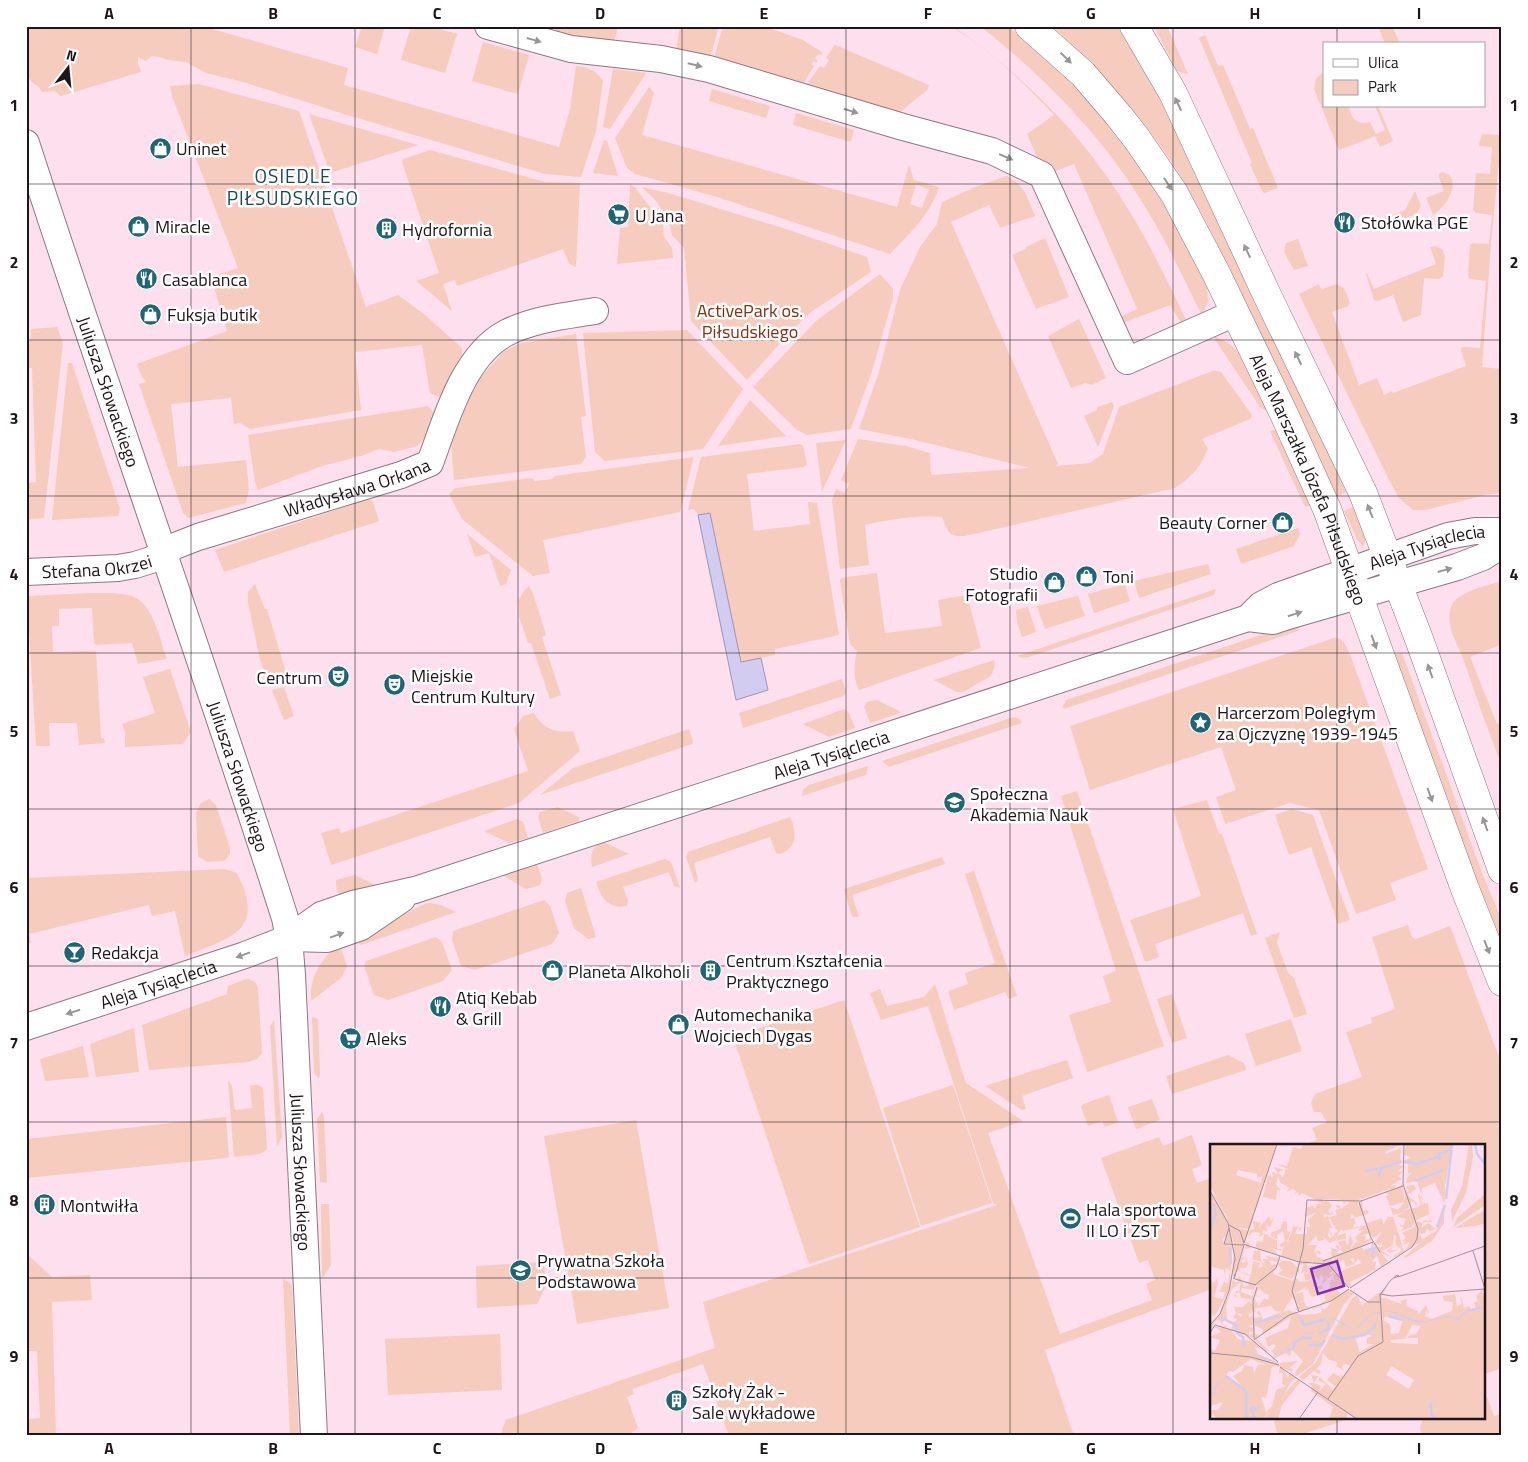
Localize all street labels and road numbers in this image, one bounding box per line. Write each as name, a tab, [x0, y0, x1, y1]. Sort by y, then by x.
street label: Juliusza Słowackiego	[71, 313, 147, 471]
street label: Aleja Marszałka Józefa Piłsudskiego	[1243, 349, 1374, 609]
street label: Władysława Orkana	[280, 451, 434, 524]
street label: Aleja Tysiąclecia	[1365, 517, 1485, 576]
street label: Stefana Okrzei	[41, 547, 155, 585]
street label: Juliusza Słowackiego	[201, 697, 276, 855]
street label: Aleja Tysiąclecia	[769, 723, 893, 786]
street label: Aleja Tysiąclecia	[96, 952, 220, 1015]
street label: Juliusza Słowackiego	[284, 1093, 319, 1252]

